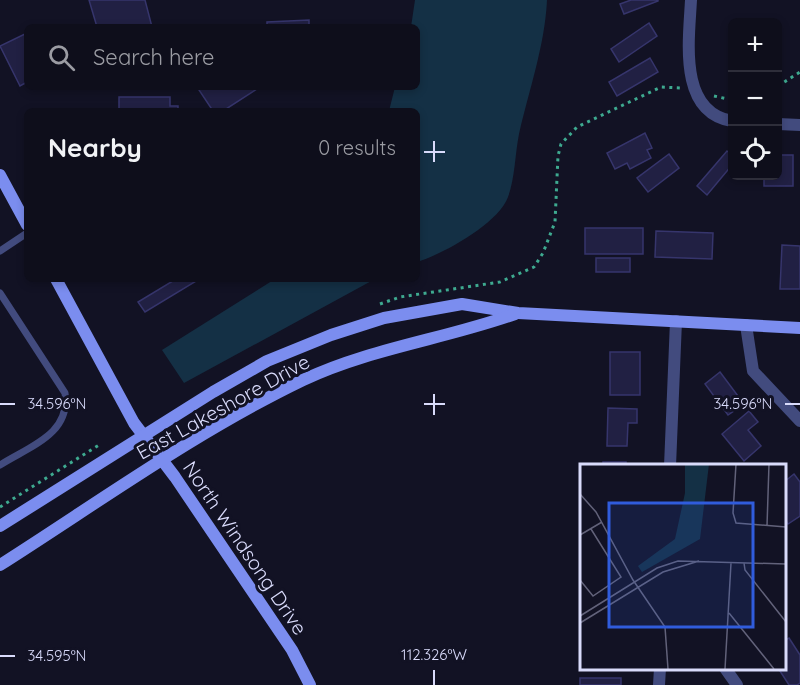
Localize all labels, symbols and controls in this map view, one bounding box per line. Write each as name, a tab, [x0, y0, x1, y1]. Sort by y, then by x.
map controls	[728, 18, 782, 180]
button: +	[728, 18, 782, 72]
search box	[24, 24, 420, 90]
icon: search	[45, 41, 78, 74]
text: Search here	[93, 43, 214, 71]
button: −	[728, 72, 782, 126]
button: locate	[728, 126, 782, 180]
text: Nearby	[48, 131, 142, 164]
text: 0 results	[318, 135, 396, 160]
street label: East Lakeshore Drive	[132, 349, 314, 465]
text: 34.596°N	[28, 394, 87, 413]
text: 34.596°N	[714, 394, 773, 413]
street label: North Windsong Drive	[178, 456, 313, 639]
inset map	[580, 464, 785, 670]
text: 112.326°W	[401, 645, 467, 664]
text: 34.595°N	[27, 646, 87, 665]

